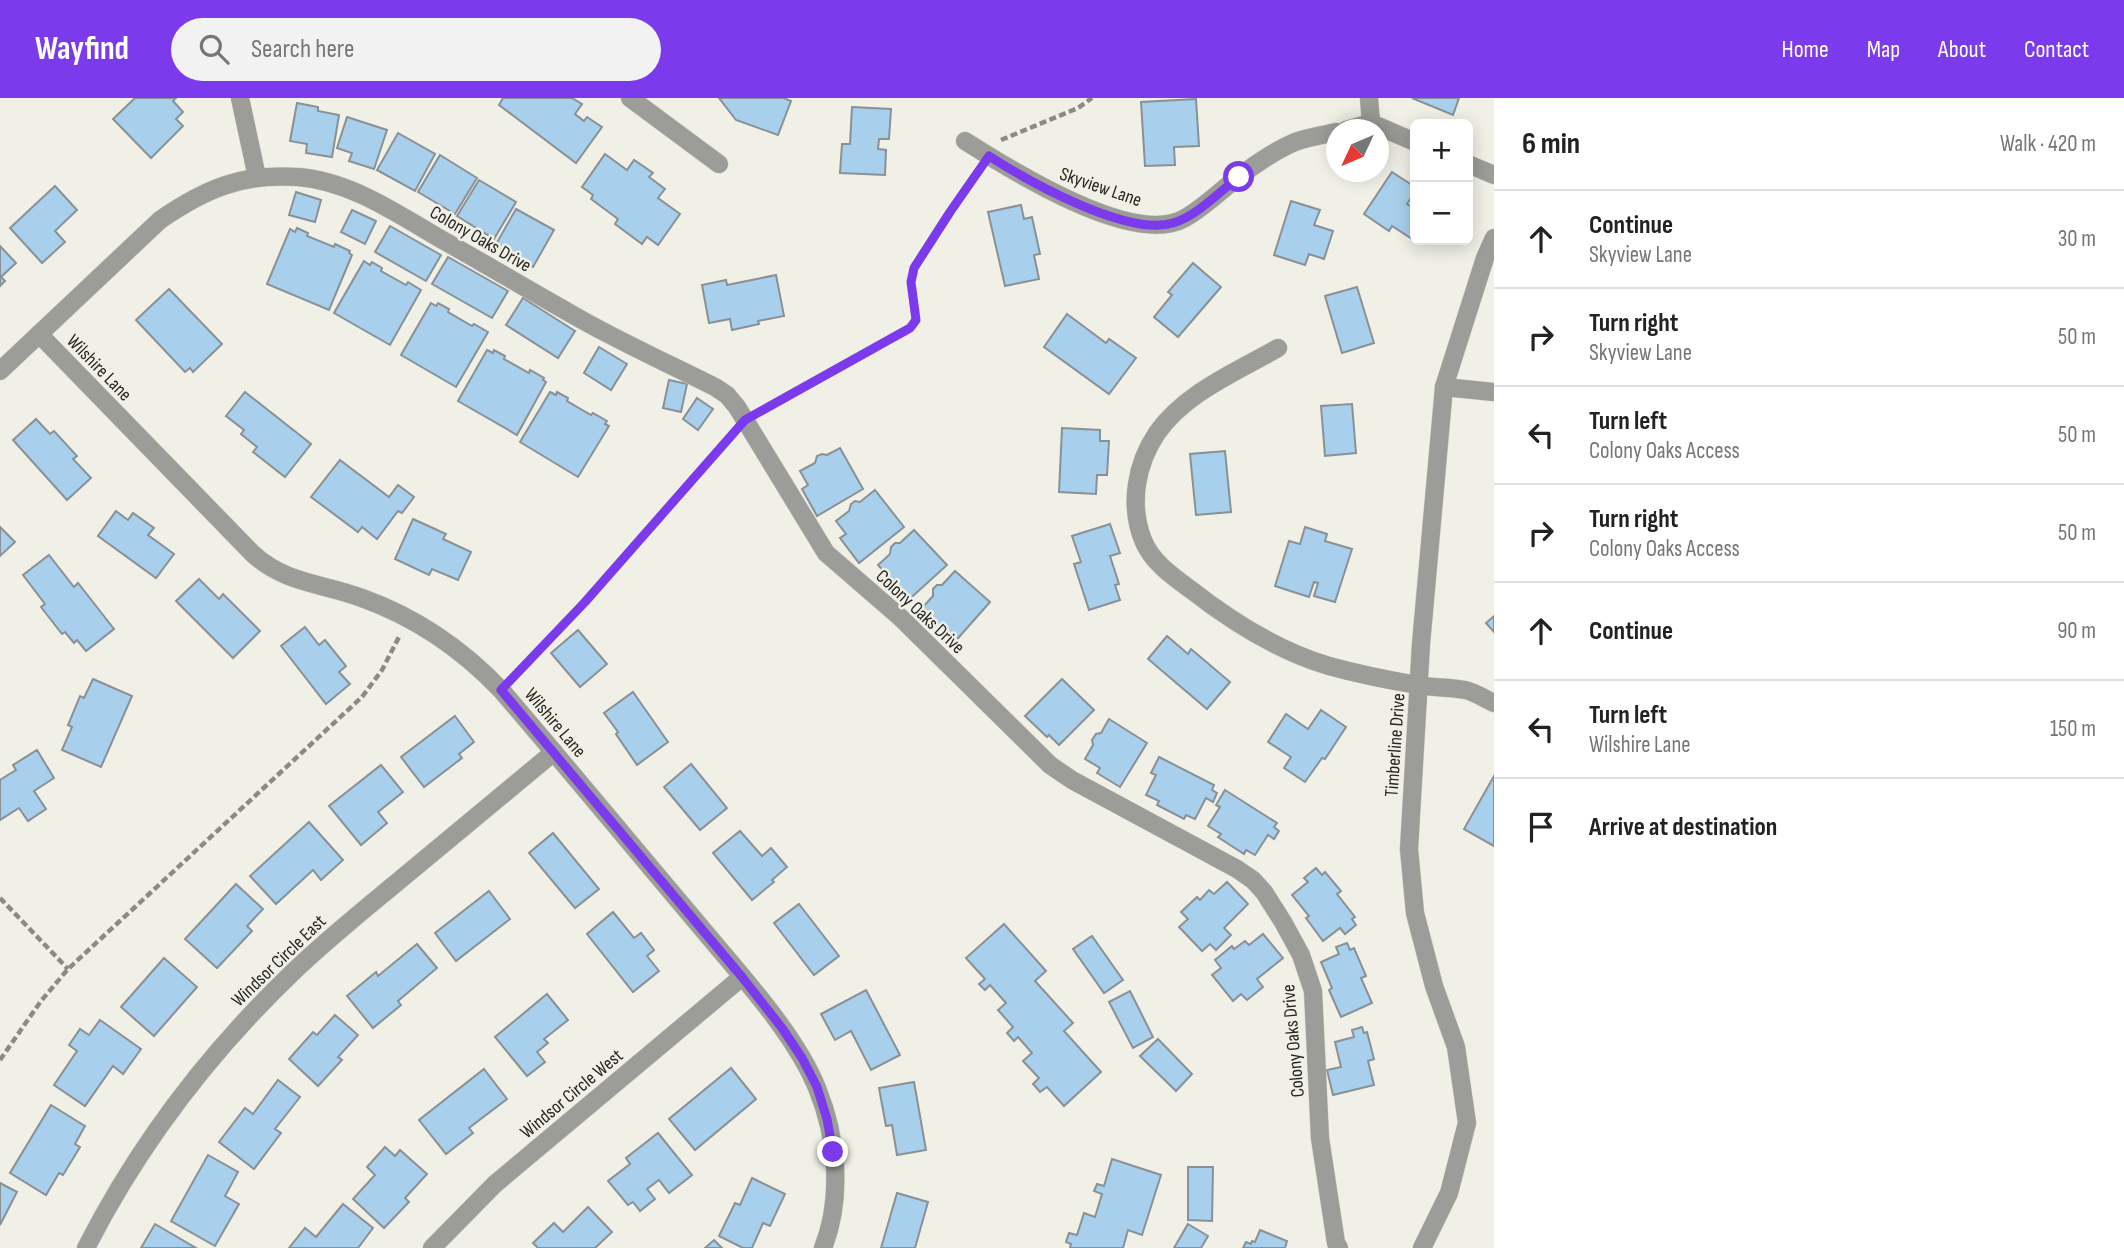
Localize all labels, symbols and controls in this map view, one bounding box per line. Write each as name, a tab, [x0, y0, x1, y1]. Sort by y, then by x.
search box	[171, 18, 661, 81]
text: Wayfind	[35, 29, 129, 69]
icon: search	[195, 30, 233, 68]
text: Search here	[251, 34, 354, 65]
text: Home	[1781, 35, 1829, 64]
text: Map	[1867, 35, 1900, 64]
text: About	[1938, 35, 1986, 64]
text: Contact	[2024, 35, 2089, 64]
north arrow	[1326, 119, 1389, 182]
map controls	[1410, 119, 1473, 245]
button: +	[1410, 119, 1473, 182]
text: 6 min	[1522, 126, 1580, 162]
text: Walk · 420 m	[2000, 130, 2096, 158]
route start	[1223, 161, 1254, 192]
street label: Skyview Lane	[1057, 163, 1144, 212]
button: −	[1410, 182, 1473, 245]
street label: Colony Oaks Drive	[425, 201, 535, 278]
text: Continue	[1589, 210, 1673, 241]
icon: ahead	[1522, 220, 1560, 258]
text: 30 m	[2058, 225, 2096, 253]
text: Skyview Lane	[1589, 241, 1692, 269]
text: Turn right	[1589, 308, 1678, 339]
icon: right	[1522, 318, 1560, 356]
text: 50 m	[2058, 323, 2096, 351]
street label: Wilshire Lane	[62, 330, 136, 406]
text: Skyview Lane	[1589, 339, 1692, 367]
text: Turn left	[1589, 406, 1667, 437]
icon: left	[1522, 416, 1560, 454]
text: 50 m	[2058, 421, 2096, 449]
text: Colony Oaks Access	[1589, 437, 1740, 465]
text: Turn right	[1589, 504, 1678, 535]
icon: right	[1522, 514, 1560, 552]
text: 50 m	[2058, 519, 2096, 547]
text: Colony Oaks Access	[1589, 535, 1740, 563]
street label: Colony Oaks Drive	[871, 565, 969, 659]
icon: ahead	[1522, 612, 1560, 650]
text: Continue	[1589, 616, 1673, 647]
text: 90 m	[2057, 617, 2096, 645]
street label: Wilshire Lane	[519, 683, 591, 762]
street label: Timberline Drive	[1380, 692, 1411, 798]
text: Turn left	[1589, 700, 1667, 731]
icon: left	[1522, 710, 1560, 748]
text: 150 m	[2050, 715, 2096, 743]
text: Wilshire Lane	[1589, 731, 1691, 759]
icon: arrive	[1522, 808, 1560, 846]
text: Arrive at destination	[1589, 812, 1777, 843]
street label: Windsor Circle East	[227, 910, 331, 1012]
street label: Colony Oaks Drive	[1277, 983, 1310, 1098]
street label: Windsor Circle West	[516, 1044, 628, 1144]
route end	[817, 1136, 848, 1167]

